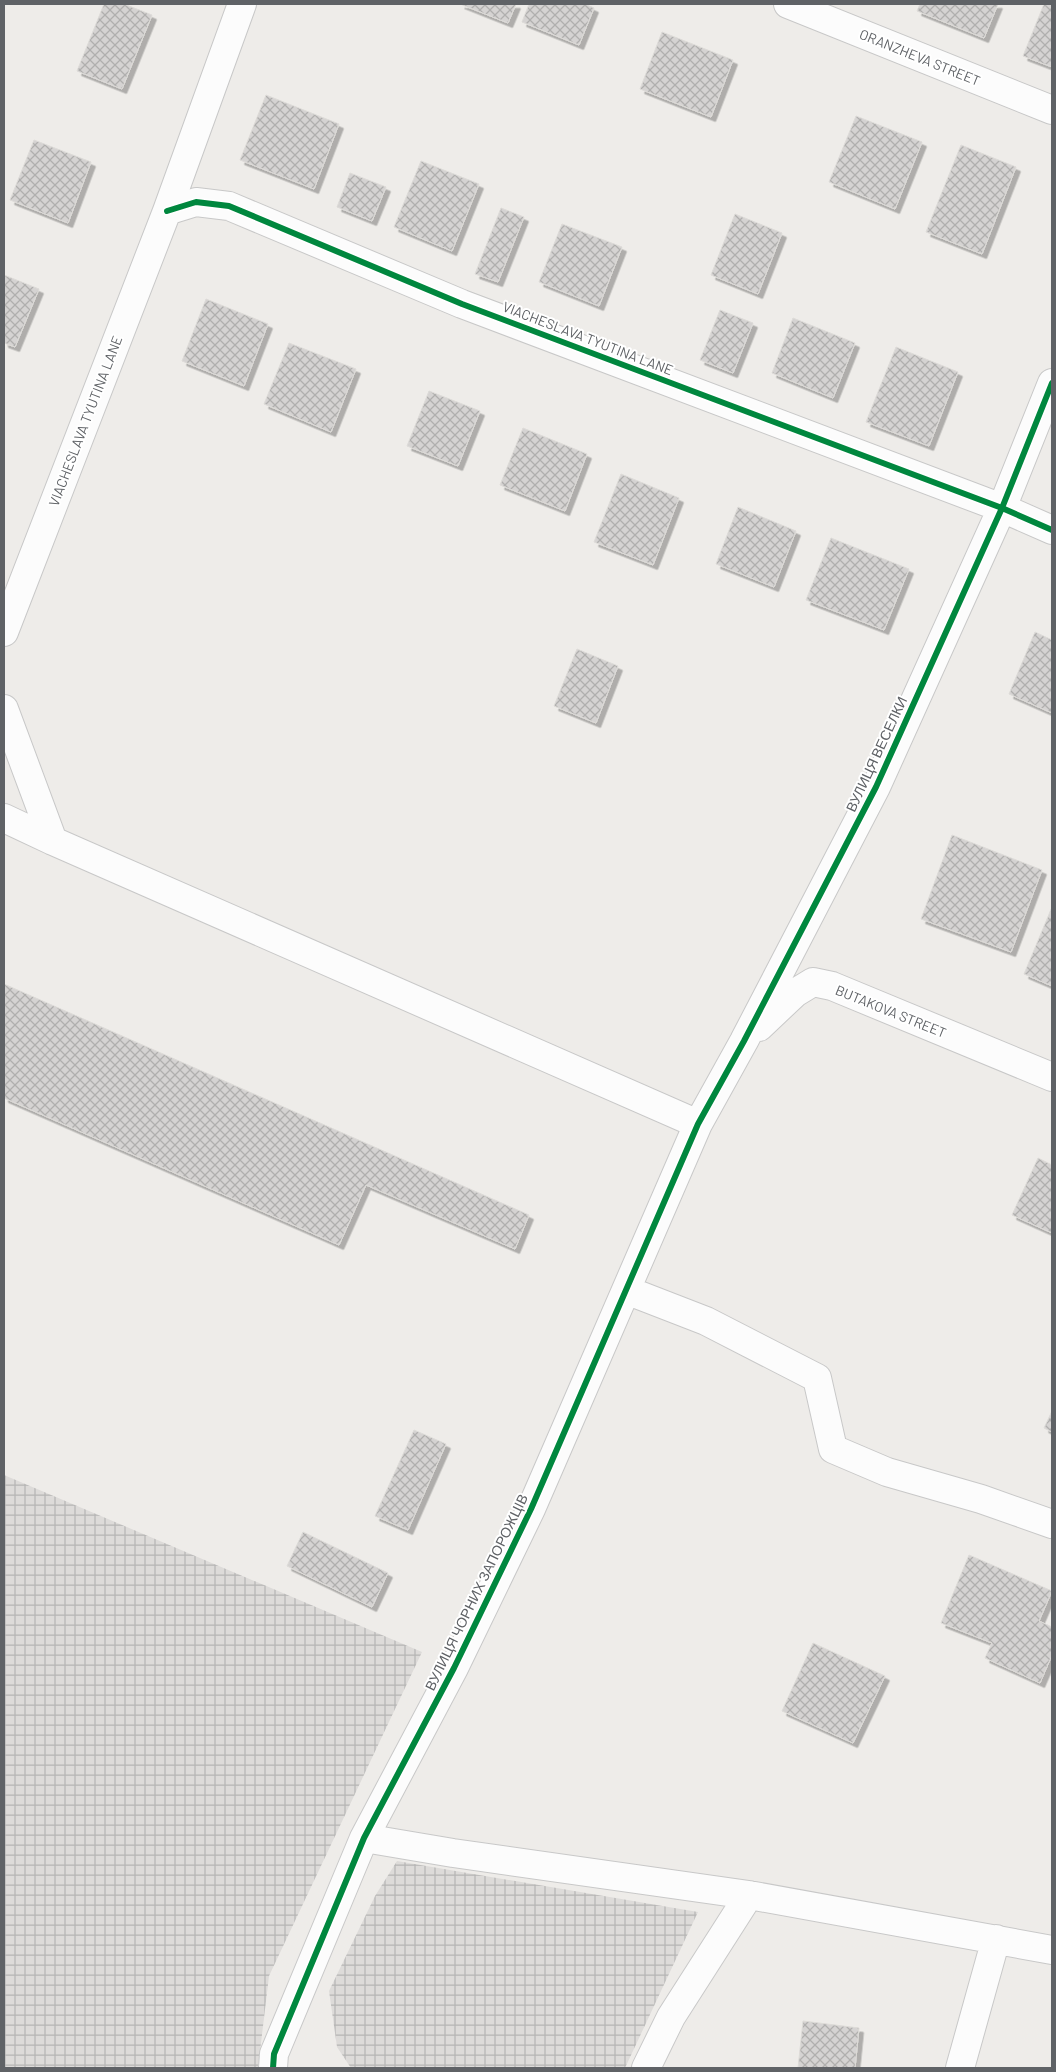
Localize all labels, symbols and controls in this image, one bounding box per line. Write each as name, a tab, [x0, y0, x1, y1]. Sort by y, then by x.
street label: ORANZHEVA STREET	[857, 25, 983, 89]
street label: VIACHESLAVA TYUTINA LANE	[500, 298, 676, 378]
street label: VIACHESLAVA TYUTINA LANE	[45, 333, 125, 509]
street label: ВУЛИЦЯ ВЕСЕЛКИ	[842, 694, 910, 814]
street label: BUTAKOVA STREET	[833, 981, 949, 1041]
street label: ВУЛИЦЯ ЧОРНИХ ЗАПОРОЖЦІВ	[421, 1491, 531, 1693]

